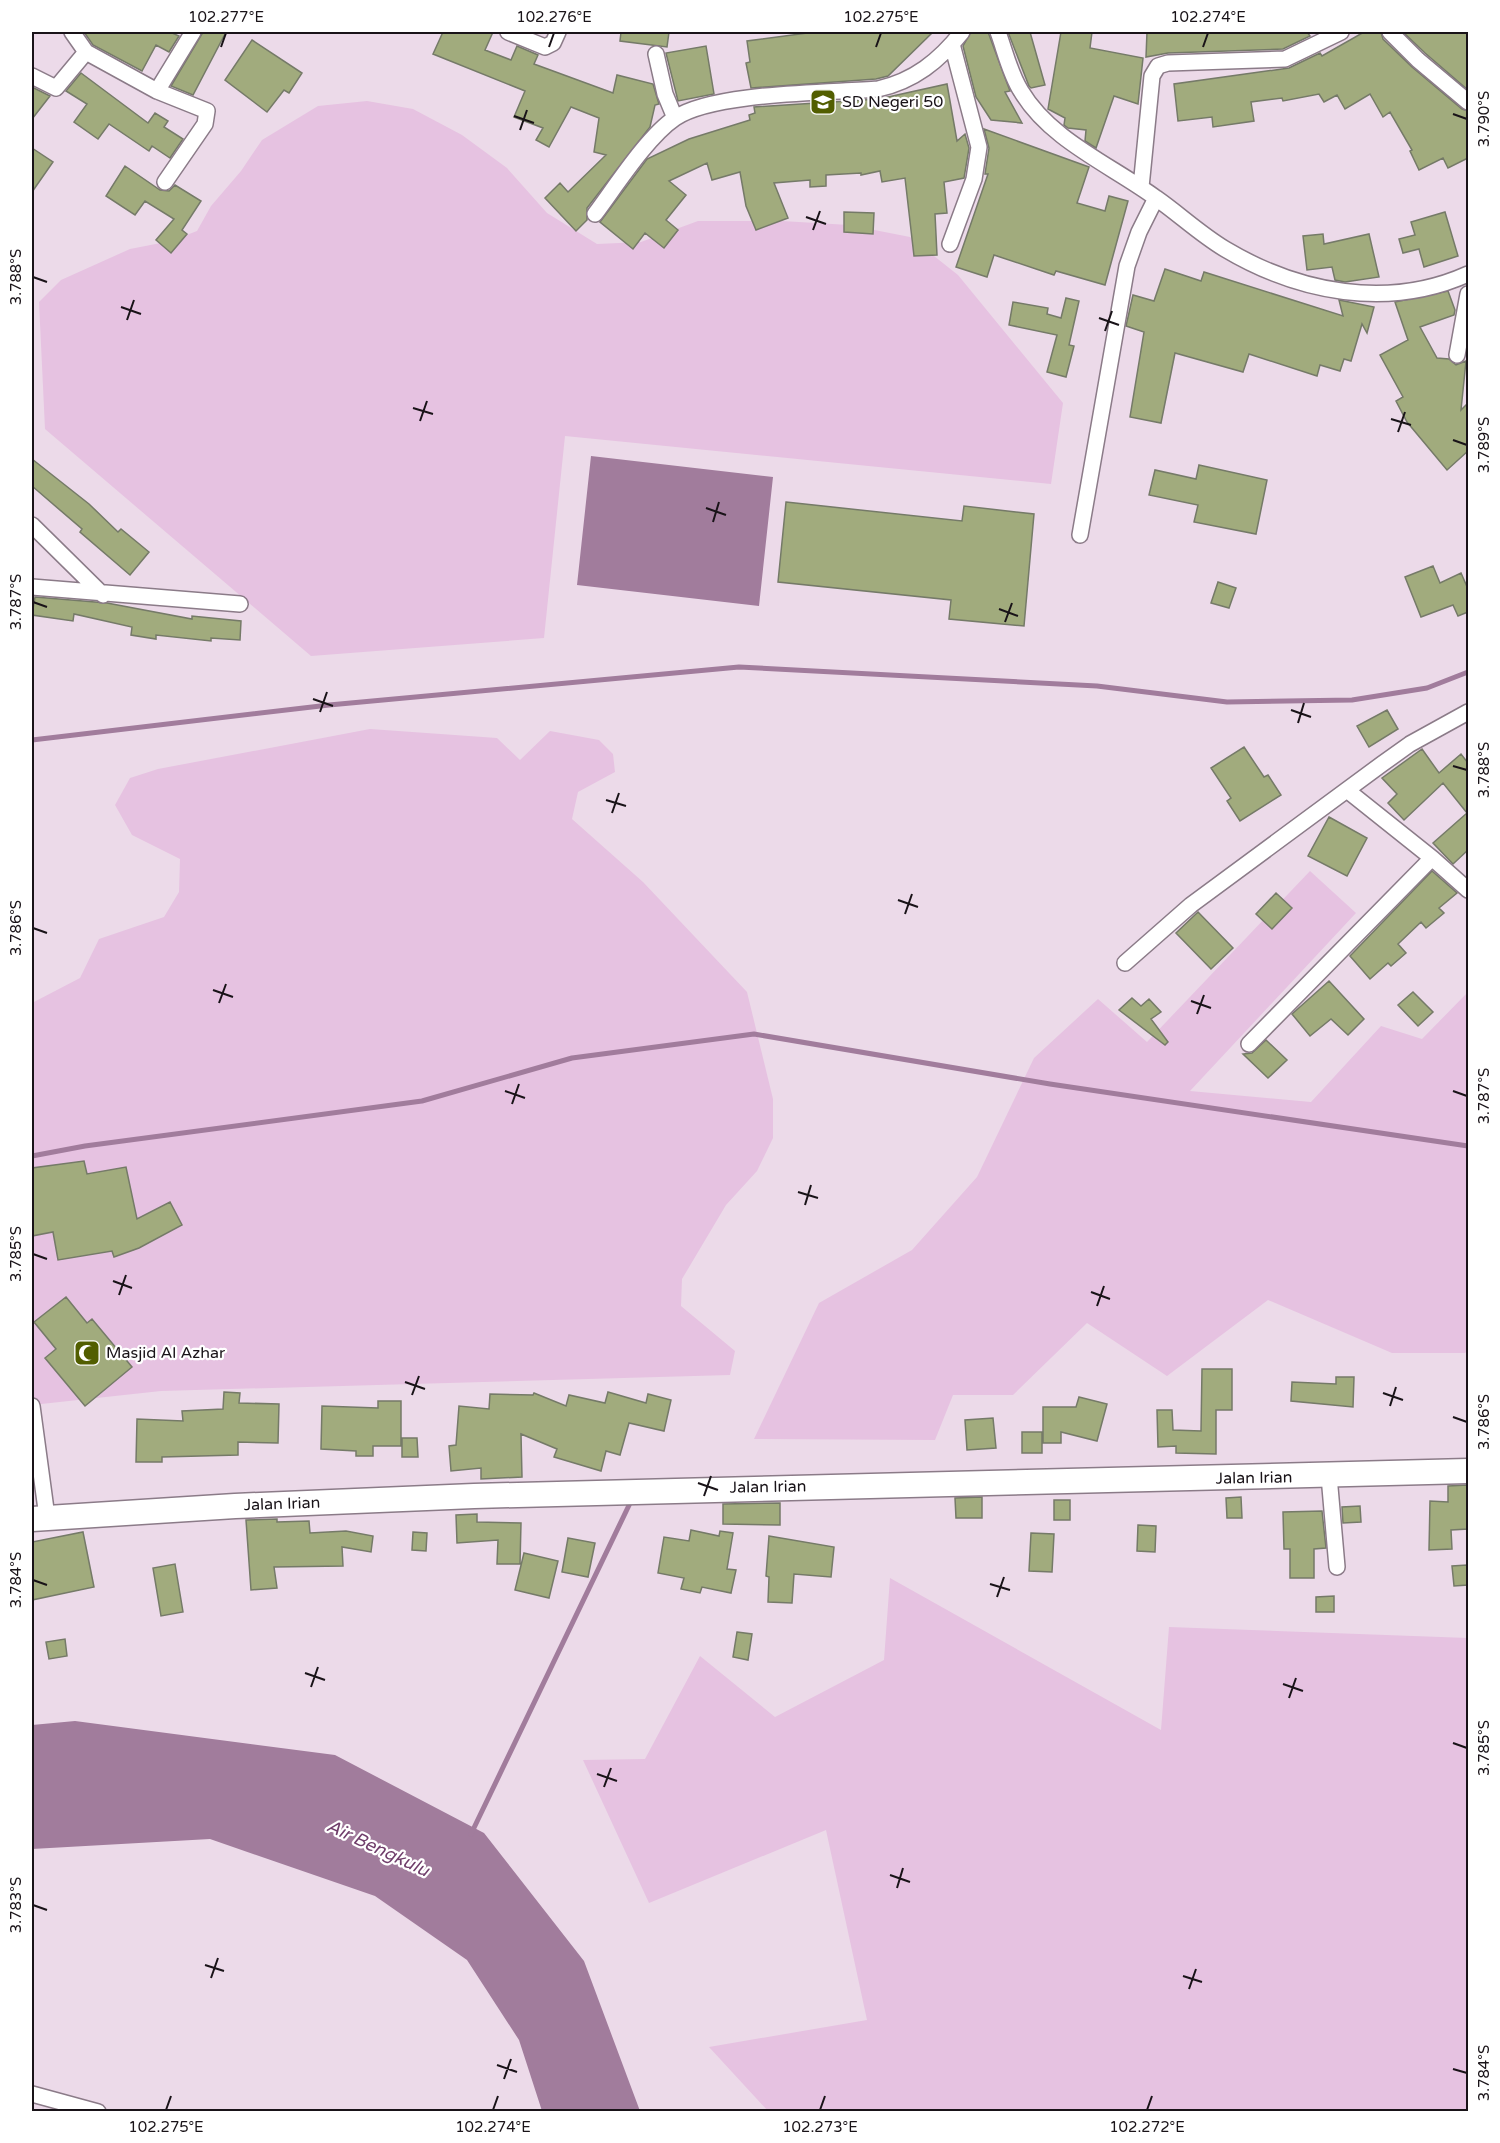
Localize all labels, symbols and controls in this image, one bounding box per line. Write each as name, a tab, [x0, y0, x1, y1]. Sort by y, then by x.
text: 102.277°E	[188, 8, 264, 26]
text: 102.276°E	[516, 8, 592, 26]
text: 102.275°E	[843, 8, 919, 26]
text: 102.274°E	[1170, 8, 1246, 26]
school or university icon: SD Negeri 50	[808, 87, 838, 117]
text: 3.790°S	[1475, 91, 1493, 147]
place label: SD Negeri 50	[842, 92, 943, 112]
text: 3.788°S	[7, 249, 25, 305]
text: 3.789°S	[1475, 417, 1493, 473]
text: 3.787°S	[7, 574, 25, 630]
text: 3.788°S	[1475, 742, 1493, 798]
text: 3.786°S	[7, 900, 25, 956]
text: 3.787°S	[1475, 1068, 1493, 1124]
text: 3.785°S	[7, 1226, 25, 1282]
mosque icon: Masjid Al Azhar	[72, 1338, 102, 1368]
place label: Masjid Al Azhar	[106, 1343, 226, 1363]
text: 3.786°S	[1475, 1394, 1493, 1450]
street label: Jalan Irian	[1216, 1467, 1292, 1489]
street label: Jalan Irian	[730, 1476, 806, 1498]
street label: Jalan Irian	[243, 1493, 321, 1515]
text: 3.784°S	[7, 1552, 25, 1608]
text: 3.785°S	[1475, 1720, 1493, 1776]
water label: Air Bengkulu	[323, 1815, 434, 1882]
text: 3.783°S	[7, 1877, 25, 1933]
text: 3.784°S	[1475, 2045, 1493, 2101]
text: 102.275°E	[128, 2118, 204, 2136]
text: 102.274°E	[455, 2118, 531, 2136]
text: 102.273°E	[782, 2118, 858, 2136]
text: 102.272°E	[1109, 2118, 1185, 2136]

